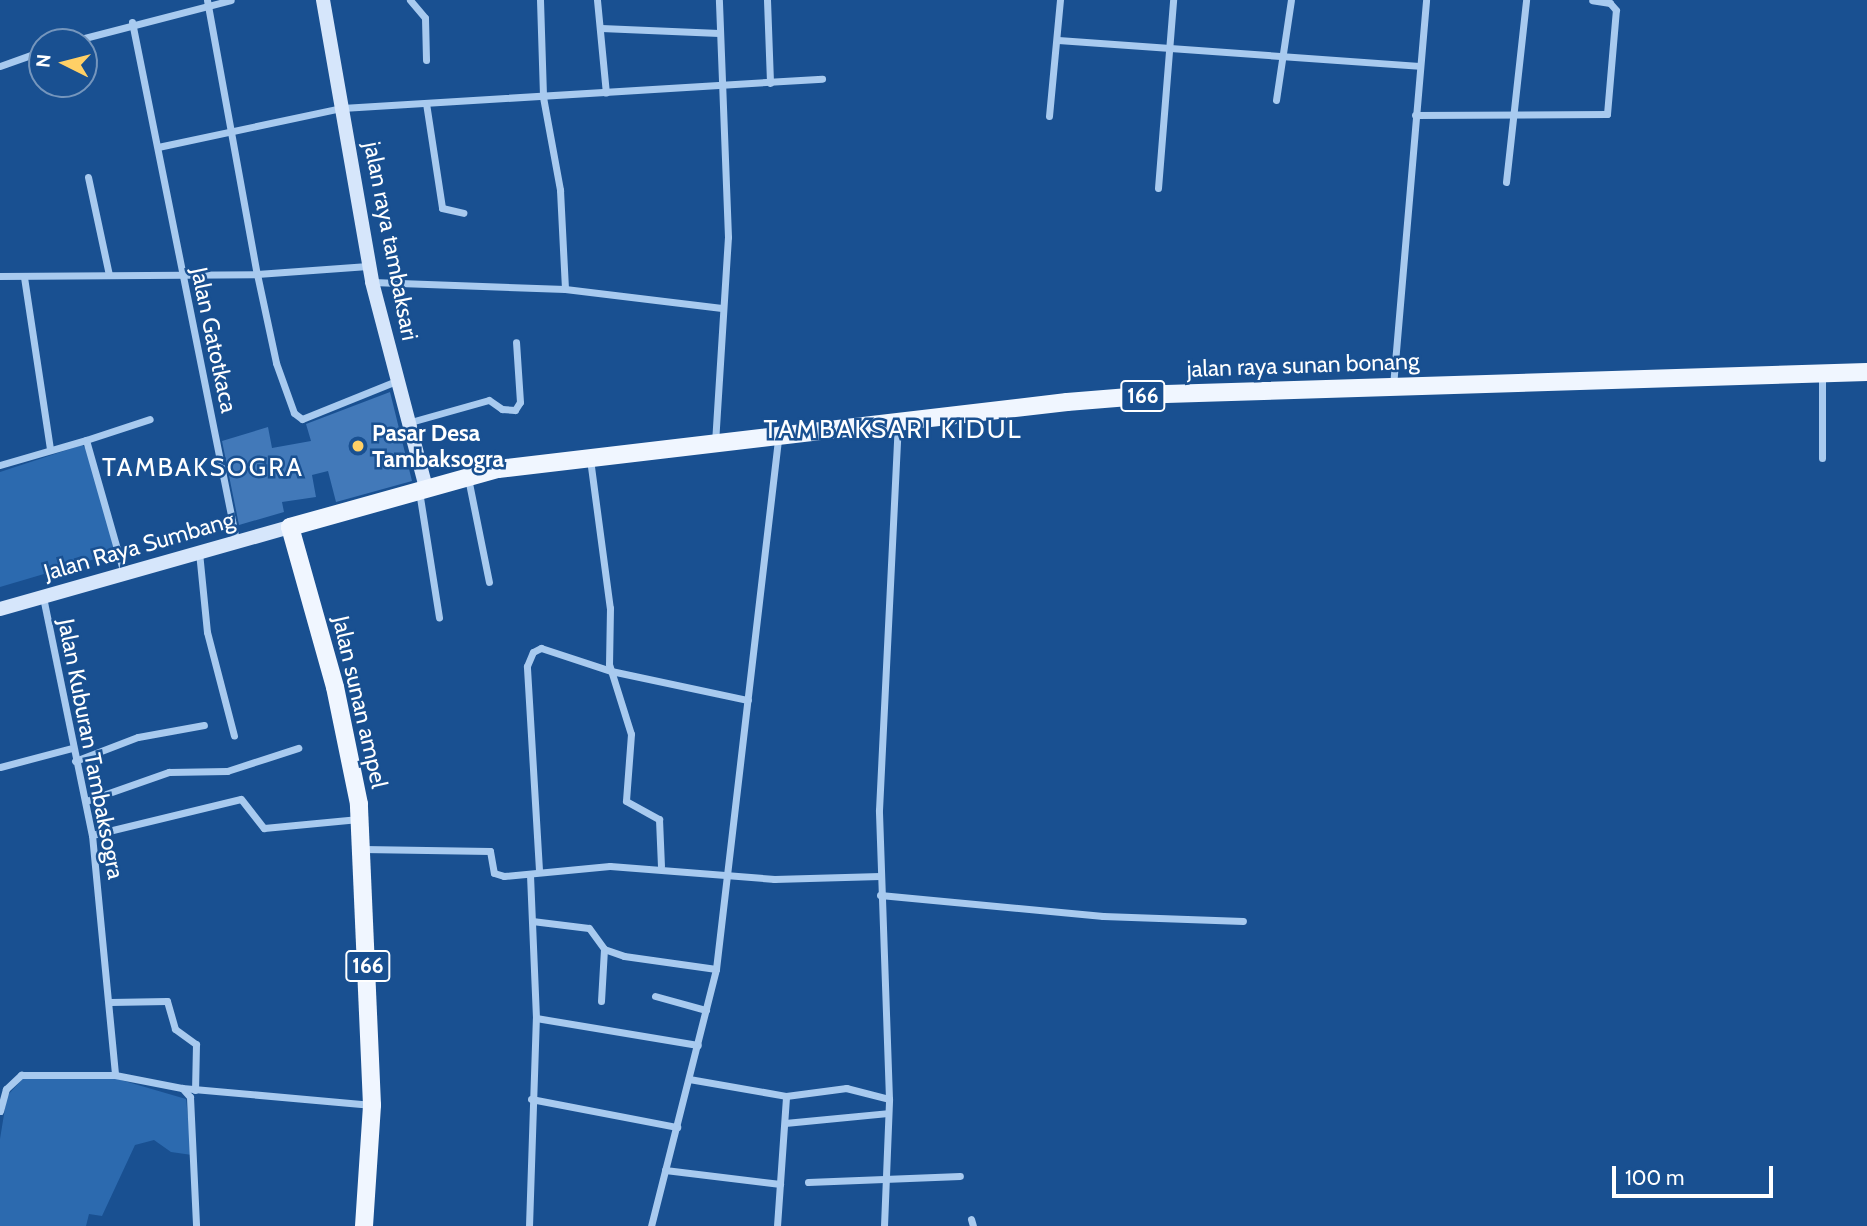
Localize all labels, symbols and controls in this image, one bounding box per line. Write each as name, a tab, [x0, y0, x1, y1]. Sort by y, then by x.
north arrow	[28, 28, 98, 98]
text: N	[31, 53, 56, 69]
street label: jalan raya tambaksari	[358, 139, 424, 343]
street label: Jalan Gatotkaca	[185, 265, 243, 415]
street label: jalan raya sunan bonang	[1186, 347, 1420, 383]
road number: 166	[1120, 378, 1166, 414]
district label: TAMBAKSARI KIDUL	[765, 414, 1021, 446]
place label: Pasar Desa Tambaksogra	[372, 419, 504, 473]
marker: Pasar Desa Tambaksogra	[350, 438, 366, 454]
district label: TAMBAKSOGRA	[103, 452, 303, 484]
street label: Jalan Raya Sumbang	[41, 506, 237, 586]
street label: Jalan sunan ampel	[327, 613, 393, 791]
street label: Jalan Kuburan Tambaksogra	[52, 616, 130, 882]
road number: 166	[345, 948, 391, 984]
scale bar	[1615, 1152, 1776, 1196]
text: 100 m	[1625, 1165, 1684, 1190]

